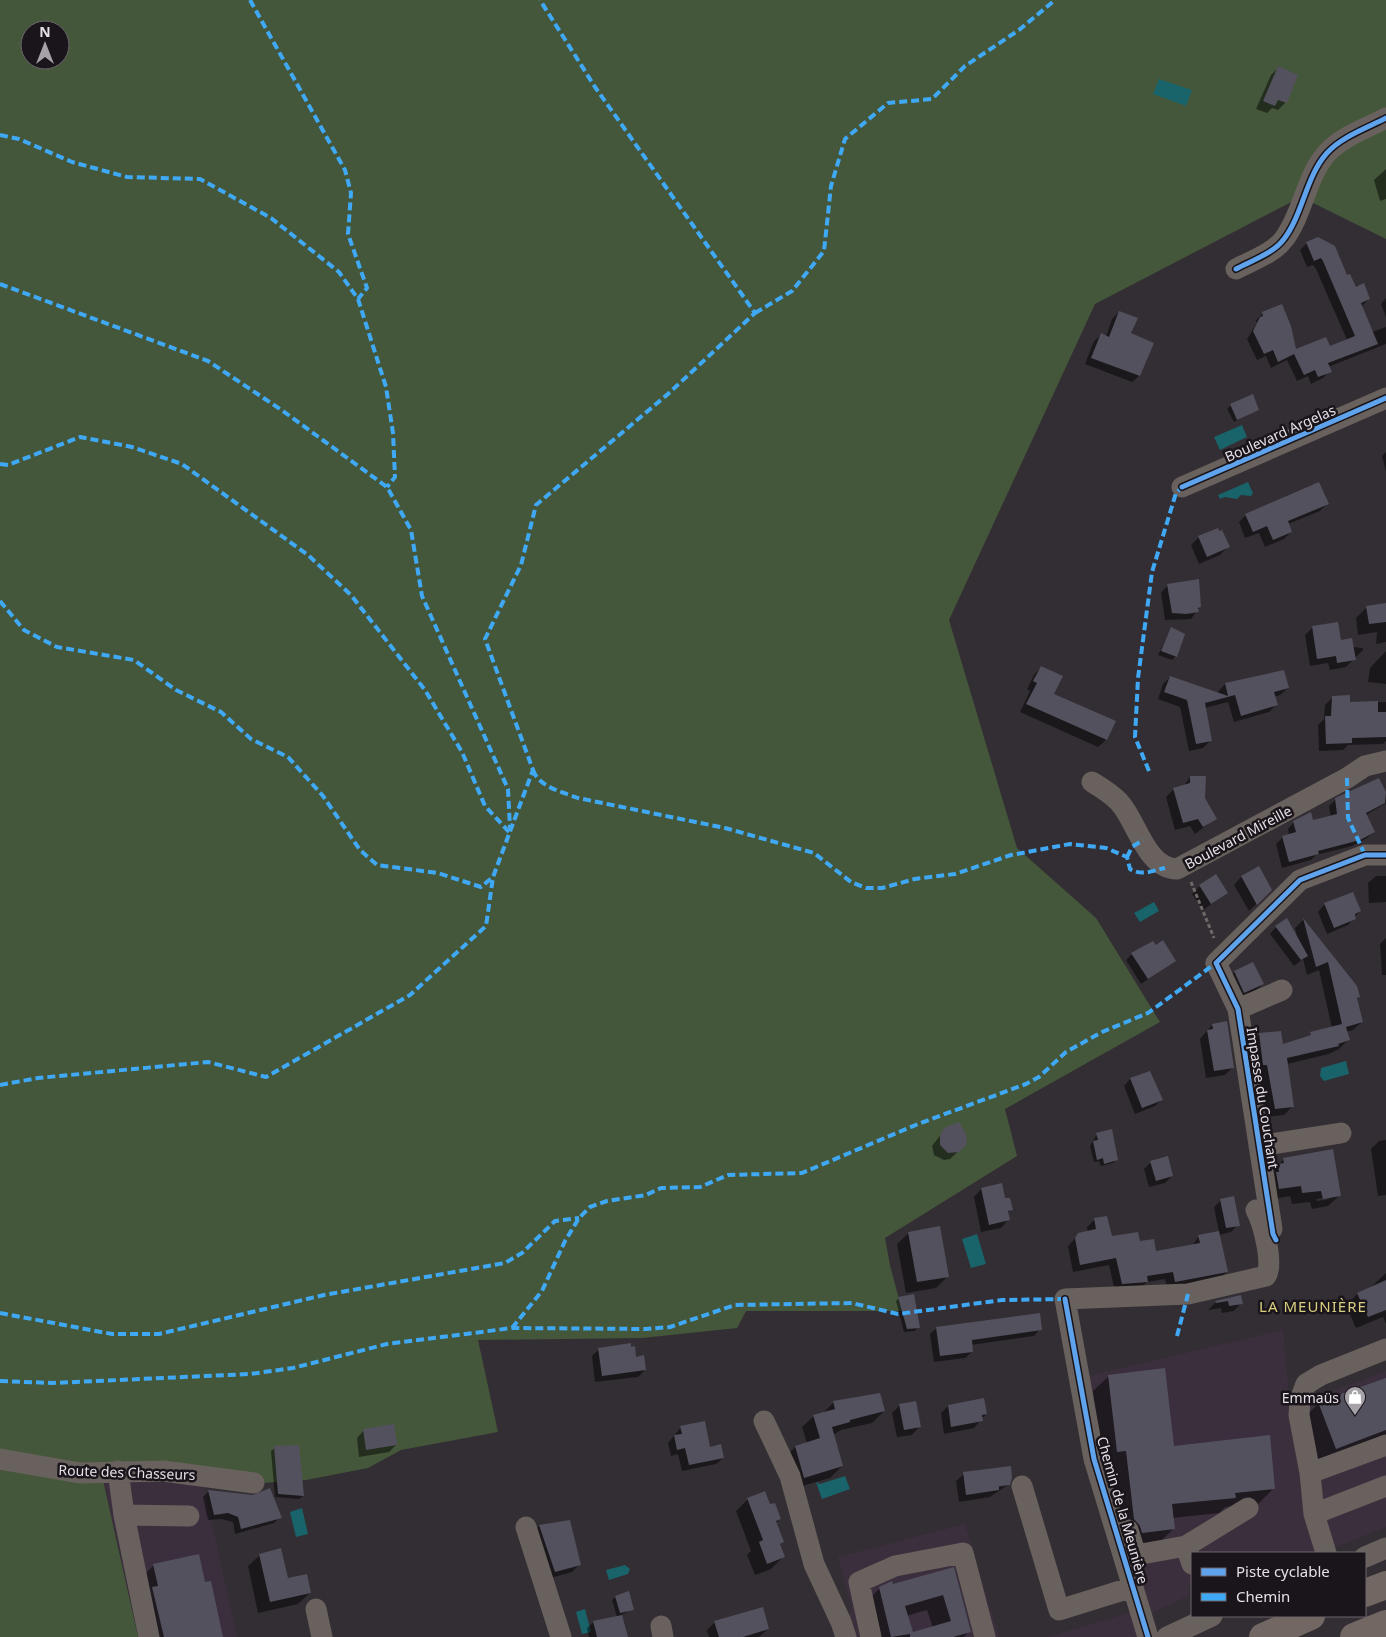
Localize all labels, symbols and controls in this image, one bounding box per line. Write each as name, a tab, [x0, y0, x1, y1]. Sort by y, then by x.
north arrow	[20, 20, 70, 70]
text: N	[39, 22, 51, 41]
street label: Boulevard Argelas	[1222, 400, 1339, 466]
street label: Boulevard Mireille	[1181, 801, 1295, 873]
street label: Impasse du Couchant	[1242, 1026, 1284, 1170]
district label: LA MEUNIÈRE	[1259, 1296, 1367, 1316]
shop icon: Emmaüs	[1343, 1385, 1367, 1416]
place label: Emmaüs	[1282, 1388, 1339, 1407]
street label: Chemin de la Meunière	[1093, 1434, 1153, 1586]
street label: Route des Chasseurs	[58, 1460, 196, 1484]
legend	[1191, 1552, 1366, 1617]
text: Piste cyclable	[1236, 1561, 1330, 1581]
text: Chemin	[1236, 1586, 1290, 1606]

